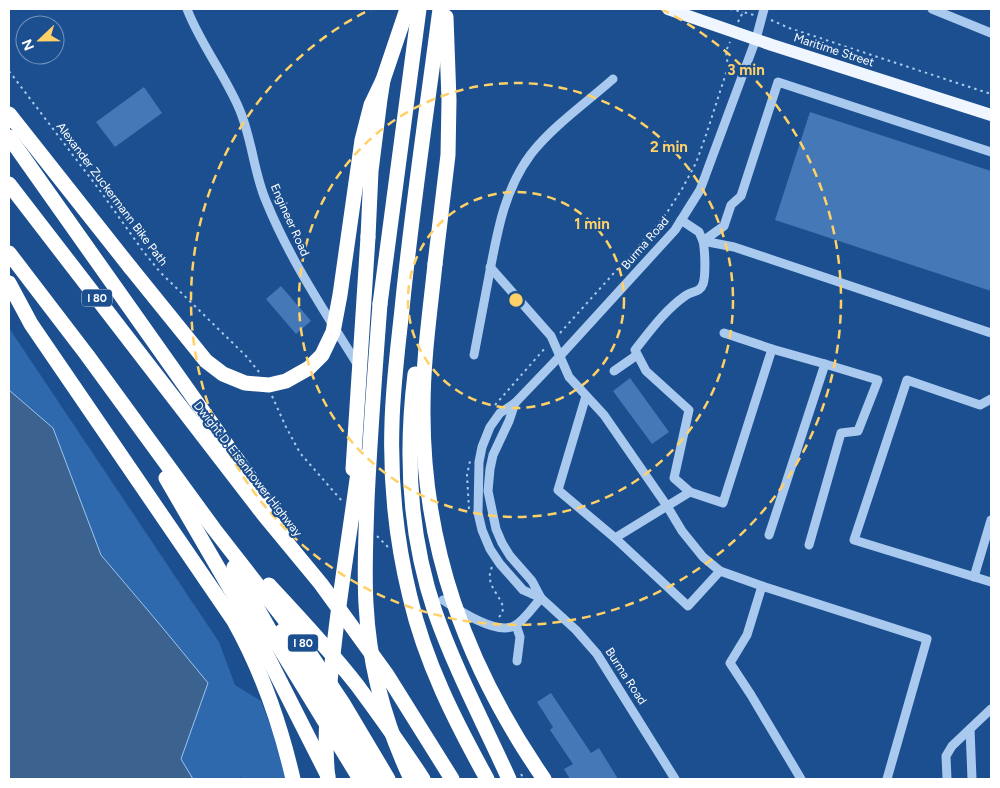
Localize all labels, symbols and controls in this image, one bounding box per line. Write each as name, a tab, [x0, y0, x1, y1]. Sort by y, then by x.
north arrow	[15, 15, 65, 65]
street label: Maritime Street	[792, 30, 876, 70]
text: N	[19, 36, 38, 53]
text: 3 min	[727, 61, 765, 79]
street label: Alexander Zuckermann Bike Path	[54, 120, 171, 269]
text: 2 min	[650, 138, 688, 156]
street label: Engineer Road	[268, 181, 312, 259]
street label: Burma Road	[618, 214, 672, 272]
text: 1 min	[574, 215, 610, 233]
road number: I 80	[82, 290, 112, 306]
centre of rings	[507, 291, 525, 309]
street label: Dwight D. Eisenhower Highway	[191, 399, 306, 540]
road number: I 80	[288, 634, 318, 651]
street label: Burma Road	[602, 645, 650, 707]

